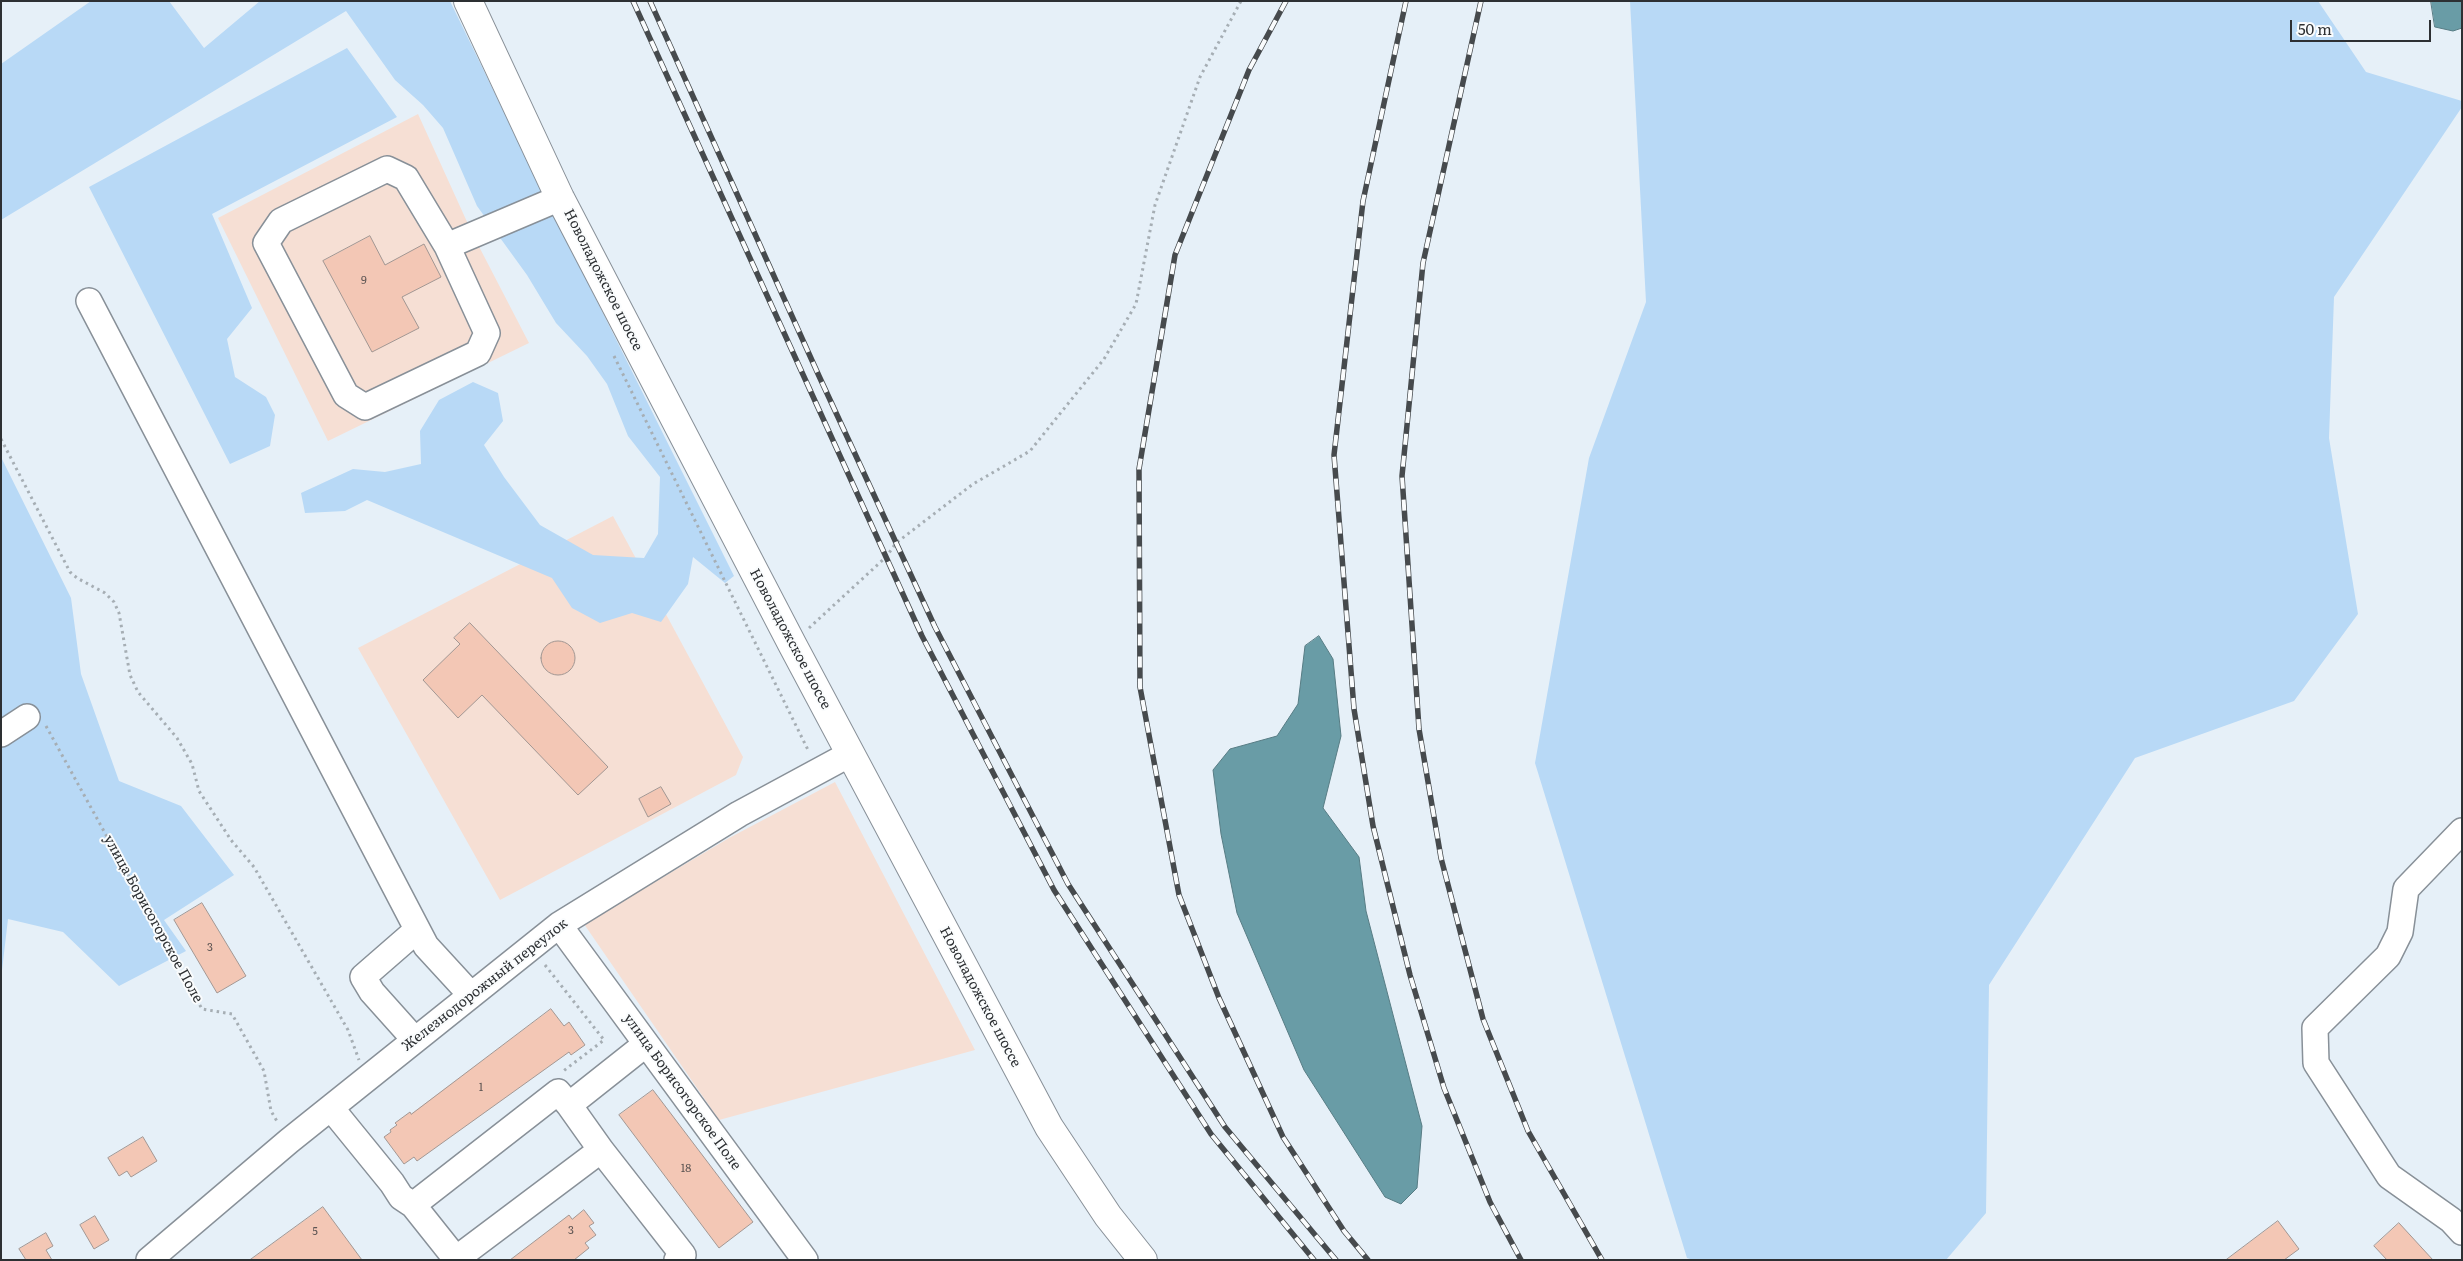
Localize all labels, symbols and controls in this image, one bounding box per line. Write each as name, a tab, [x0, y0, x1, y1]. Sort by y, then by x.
scale bar	[2293, 10, 2434, 42]
text: 50 m	[2298, 17, 2332, 40]
street label: Новоладожское шоссе	[560, 206, 646, 354]
house number: 9	[361, 274, 367, 288]
street label: Новоладожское шоссе	[746, 566, 834, 712]
street label: улица Борисогорское Поле	[100, 832, 206, 1006]
street label: Железнодорожный переулок	[399, 915, 571, 1055]
street label: Новоладожское шоссе	[936, 924, 1024, 1070]
house number: 3	[207, 941, 213, 955]
street label: улица Борисогорское Поле	[620, 1011, 744, 1173]
house number: 1	[479, 1081, 483, 1095]
house number: 18	[681, 1162, 691, 1176]
house number: 3	[568, 1224, 574, 1238]
house number: 5	[312, 1225, 318, 1239]

